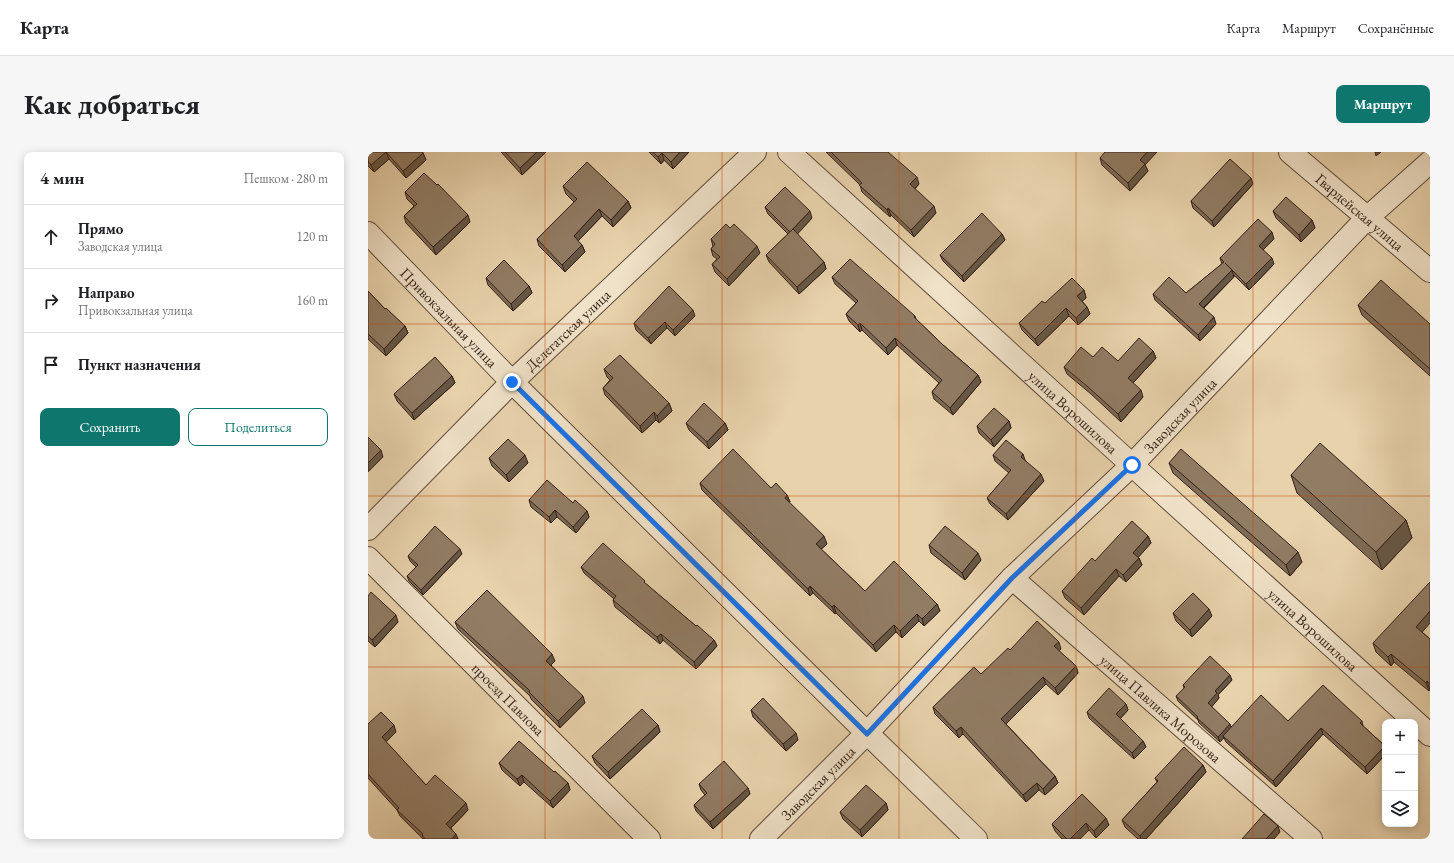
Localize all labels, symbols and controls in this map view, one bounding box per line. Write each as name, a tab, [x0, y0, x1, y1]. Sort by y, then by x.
text: Карта	[20, 15, 69, 40]
text: Карта	[1227, 19, 1260, 37]
text: Маршрут	[1282, 19, 1336, 37]
text: Сохранённые	[1358, 19, 1434, 37]
button: Маршрут	[1336, 85, 1430, 123]
text: Как добраться	[24, 86, 200, 122]
text: 4 мин	[40, 167, 84, 189]
street label: Гвардейская улица	[1312, 169, 1408, 255]
text: Пешком · 280 m	[244, 170, 328, 187]
text: Прямо	[78, 219, 123, 238]
icon: ahead	[40, 226, 62, 248]
text: 120 m	[297, 228, 328, 245]
text: Заводская улица	[78, 238, 162, 255]
street label: Привокзальная улица	[396, 263, 502, 371]
text: Направо	[78, 283, 135, 302]
street label: Делегатская улица	[521, 285, 614, 375]
icon: right	[40, 290, 62, 312]
text: 160 m	[297, 292, 328, 309]
text: Привокзальная улица	[78, 302, 193, 319]
icon: arrive	[40, 354, 62, 376]
text: Пункт назначения	[78, 355, 201, 374]
street label: улица Ворошилова	[1025, 366, 1122, 457]
route end	[503, 373, 521, 391]
street label: Заводская улица	[1139, 373, 1220, 457]
button: Сохранить	[40, 408, 180, 446]
button: Поделиться	[188, 408, 328, 446]
route start	[1123, 456, 1141, 474]
street label: улица Ворошилова	[1264, 584, 1362, 675]
street label: улица Павлика Морозова	[1097, 650, 1226, 766]
street label: проезд Павлова	[468, 658, 549, 739]
map controls	[1382, 719, 1418, 827]
button: +	[1382, 719, 1418, 755]
street label: Заводская улица	[776, 741, 859, 824]
button: −	[1382, 755, 1418, 791]
button: layers	[1382, 791, 1418, 827]

